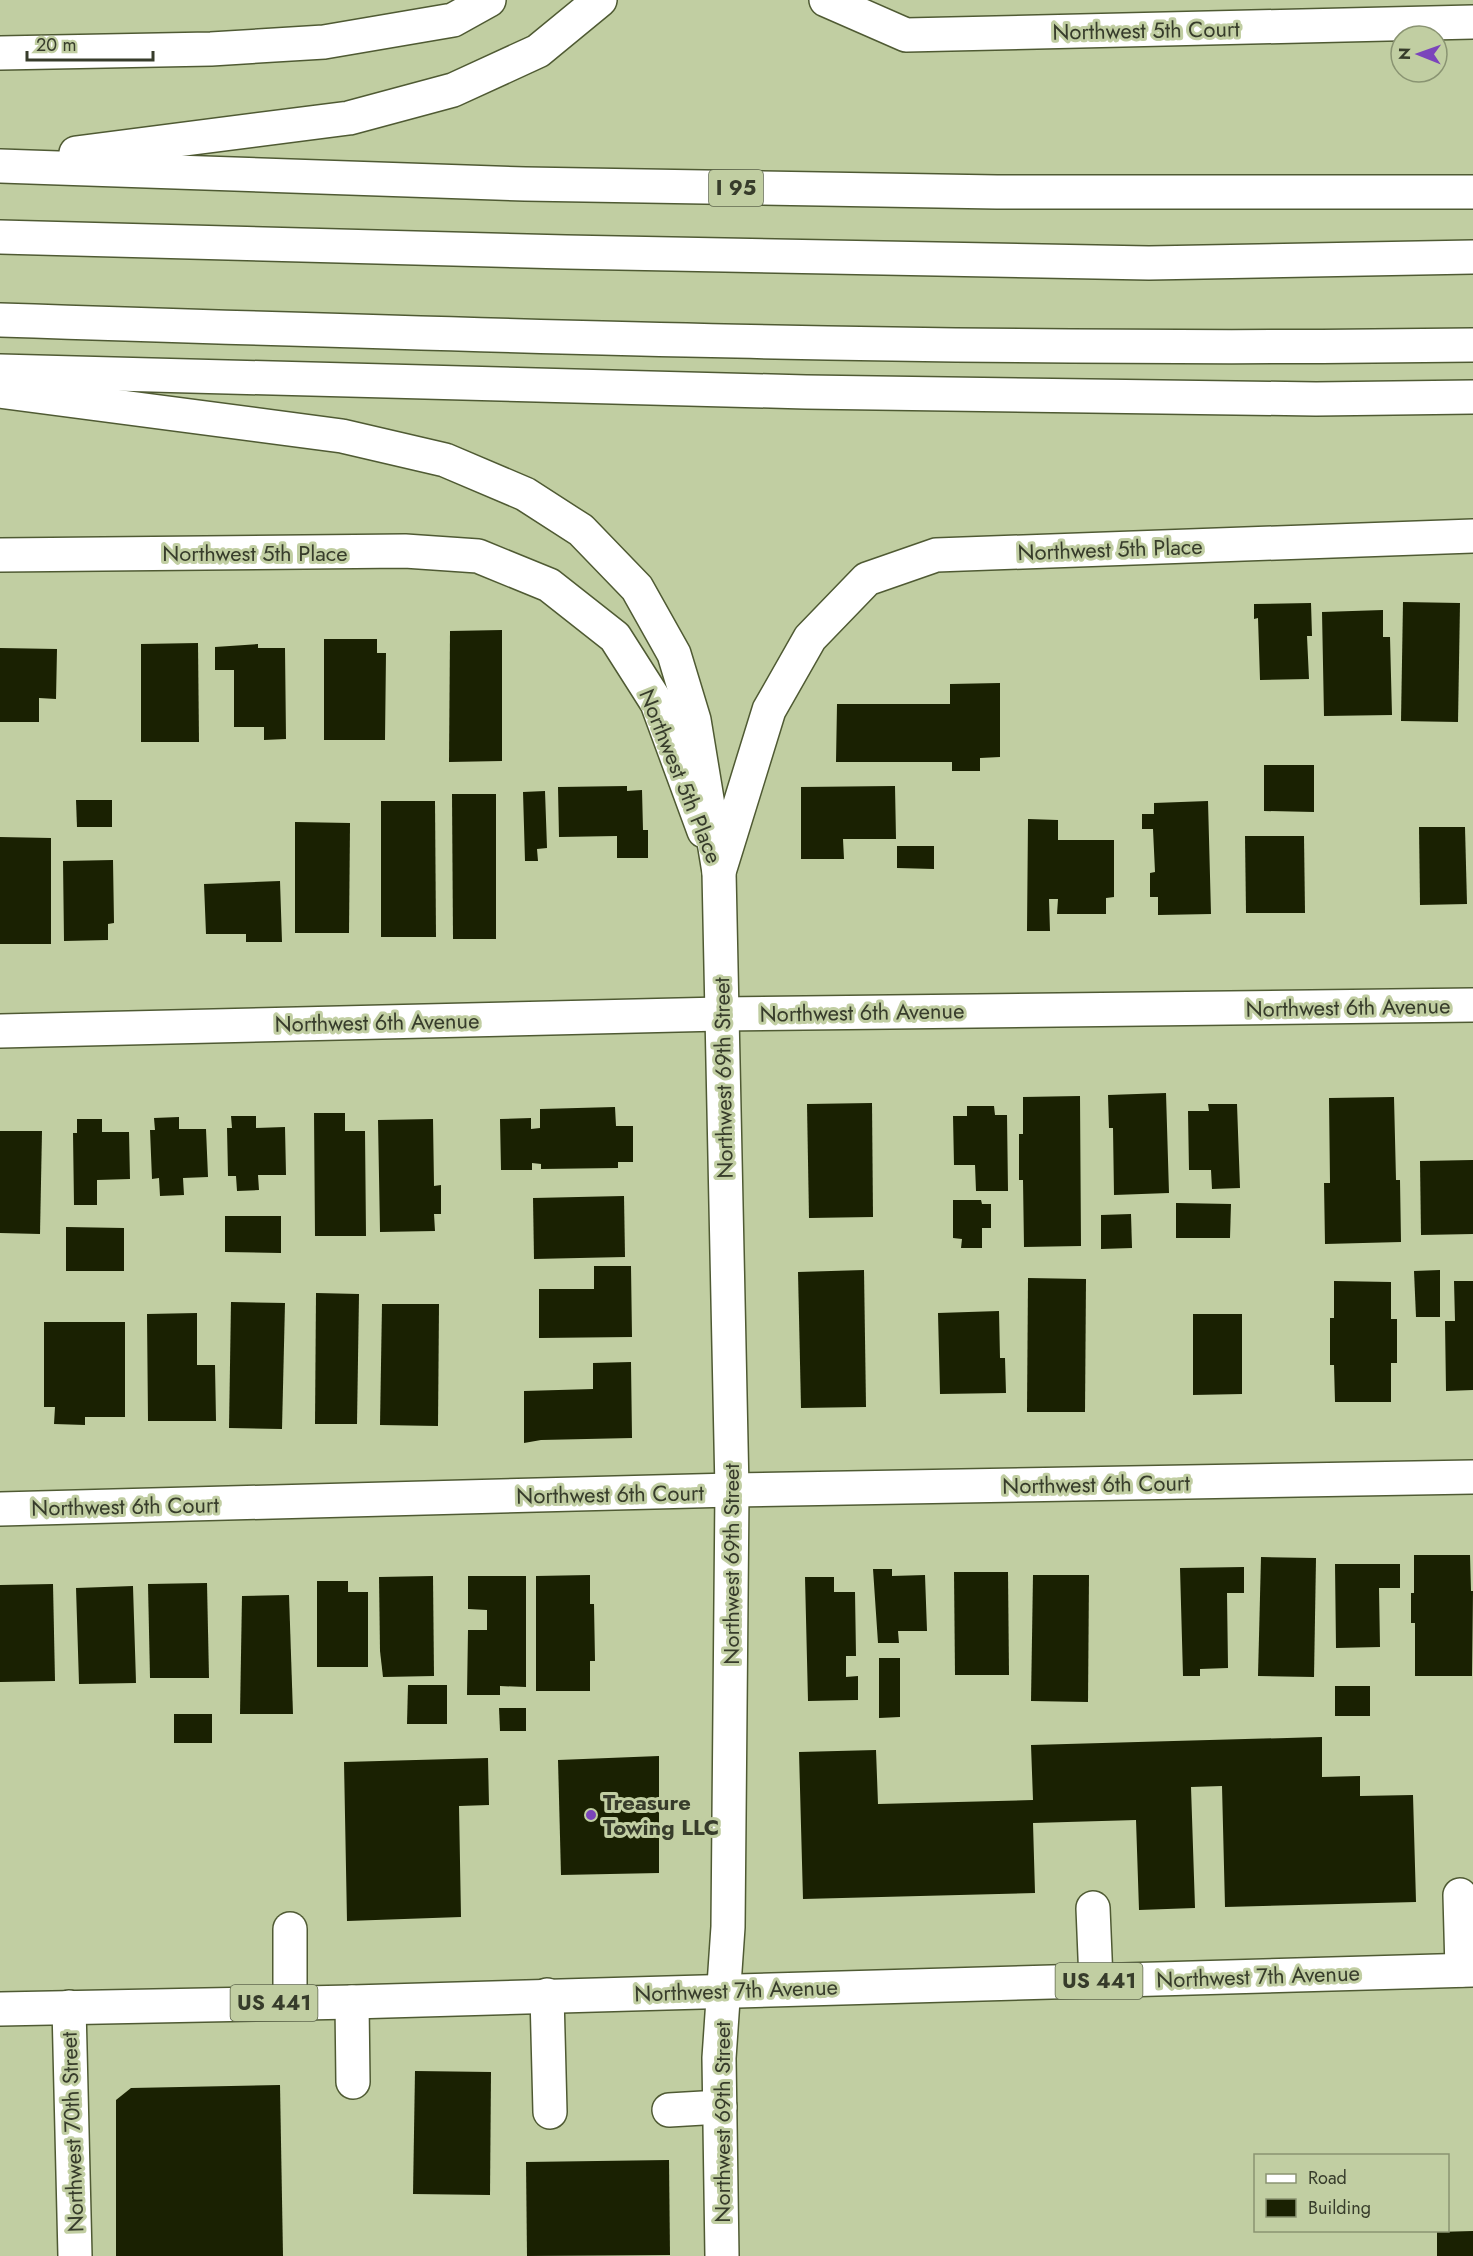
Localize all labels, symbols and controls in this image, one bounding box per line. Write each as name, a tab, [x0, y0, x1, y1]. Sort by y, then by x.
street label: Northwest 5th Court	[1052, 12, 1241, 48]
scale bar	[27, 24, 153, 62]
north arrow	[1389, 24, 1449, 84]
text: 20 m	[36, 32, 76, 58]
text: N	[1393, 47, 1416, 60]
road number: I 95	[709, 170, 763, 206]
street label: Northwest 5th Place	[1017, 530, 1203, 568]
street label: Northwest 5th Place	[162, 537, 348, 569]
street label: Northwest 5th Place	[631, 684, 731, 868]
street label: Northwest 69th Street	[705, 976, 741, 1179]
street label: Northwest 6th Avenue	[1245, 989, 1451, 1025]
street label: Northwest 6th Avenue	[759, 994, 965, 1030]
street label: Northwest 6th Avenue	[274, 1004, 480, 1040]
street label: Northwest 69th Street	[715, 1463, 747, 1665]
street label: Northwest 6th Court	[1002, 1466, 1191, 1502]
street label: Northwest 6th Court	[516, 1476, 705, 1512]
street label: Northwest 6th Court	[31, 1488, 220, 1524]
place label: Treasure Towing LLC	[603, 1786, 719, 1843]
marker: Treasure Towing LLC	[584, 1808, 598, 1822]
street label: Northwest 7th Avenue	[1156, 1956, 1360, 1996]
road number: US 441	[1056, 1963, 1142, 1999]
street label: Northwest 7th Avenue	[634, 1970, 838, 2010]
road number: US 441	[230, 1985, 318, 2021]
street label: Northwest 69th Street	[706, 2021, 738, 2223]
street label: Northwest 70th Street	[52, 2030, 91, 2233]
legend	[1254, 2154, 1449, 2232]
text: Road	[1308, 2165, 1347, 2191]
text: Building	[1308, 2195, 1371, 2221]

